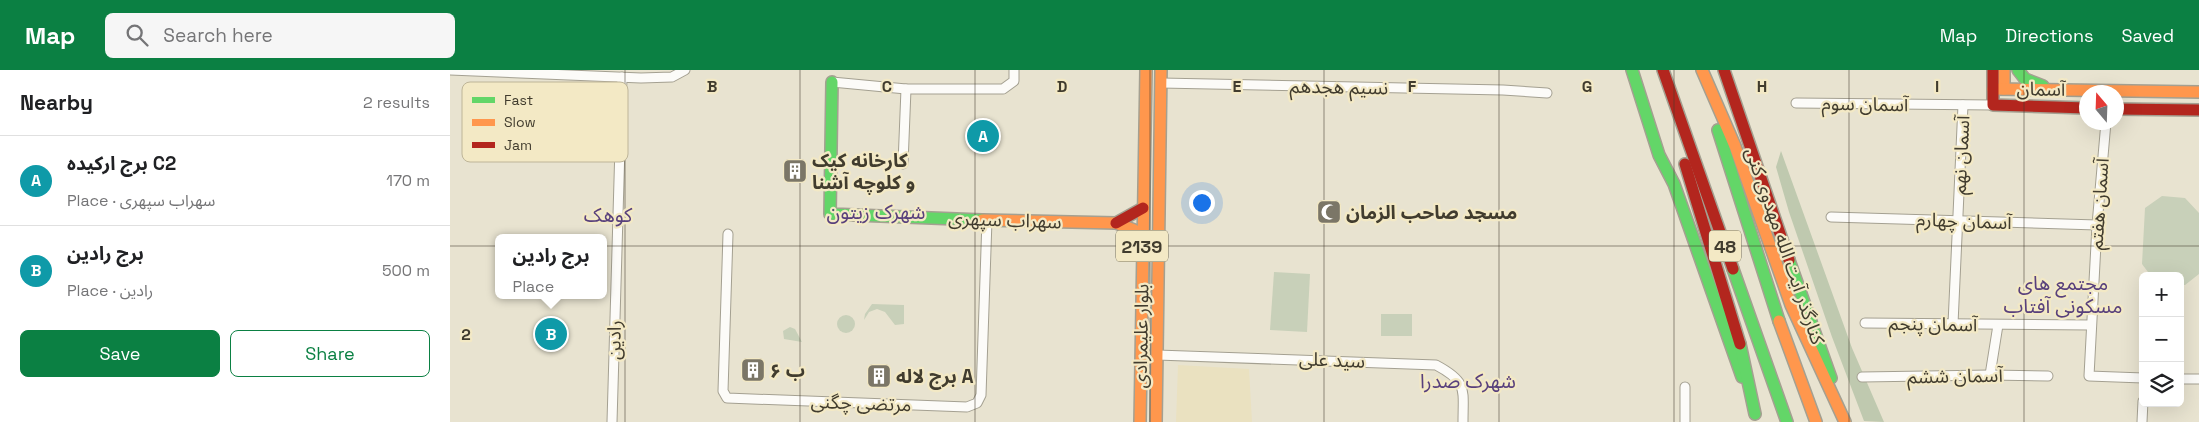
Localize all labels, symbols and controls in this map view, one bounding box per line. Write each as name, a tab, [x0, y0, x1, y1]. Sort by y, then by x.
search box	[105, 13, 455, 58]
text: Map	[25, 20, 75, 51]
icon: search	[123, 21, 151, 49]
text: Search here	[163, 23, 273, 48]
text: Map	[1940, 24, 1977, 47]
text: Directions	[2005, 24, 2094, 47]
text: Saved	[2122, 24, 2174, 47]
street label: نسیم هجدهم	[1289, 74, 1389, 102]
text: B	[707, 76, 717, 97]
text: C	[882, 76, 892, 97]
text: D	[1057, 76, 1067, 97]
text: E	[1233, 76, 1242, 97]
text: F	[1408, 76, 1417, 97]
text: G	[1582, 76, 1592, 97]
text: H	[1757, 76, 1767, 97]
text: I	[1935, 76, 1939, 97]
street label: آسمان	[2016, 76, 2067, 102]
legend	[462, 82, 628, 162]
north arrow	[2079, 85, 2124, 130]
text: Nearby	[20, 89, 93, 116]
text: Fast	[504, 91, 533, 109]
street label: آسمان سوم	[1821, 91, 1910, 119]
text: 2 results	[363, 92, 430, 113]
text: Slow	[504, 113, 536, 131]
street label: آسمان نهم	[1946, 113, 1978, 195]
pin: A	[967, 117, 999, 155]
text: Jam	[504, 136, 532, 154]
street label: کنارگذر آیت الله مهدوی کنی	[1740, 144, 1831, 349]
place label: کارخانه کیک و کلوچه آشنا	[812, 148, 915, 195]
text: برج ارکیده C2	[67, 151, 176, 176]
street label: آسمان هفتم	[2083, 156, 2117, 251]
building icon: کارخانه کیک و کلوچه آشنا	[782, 158, 808, 184]
text: A	[31, 170, 41, 191]
text: 170 m	[386, 170, 430, 191]
text: Place · سهراب سپهری	[67, 190, 215, 211]
your location	[1189, 190, 1215, 216]
district label: شهرک زیتون	[827, 199, 925, 225]
mosque icon: مسجد صاحب الزمان	[1316, 199, 1342, 225]
place label: مسجد صاحب الزمان	[1346, 200, 1517, 225]
district label: کوهک	[584, 202, 633, 228]
street label: سهراب سپهری	[948, 206, 1062, 235]
street label: آسمان چهارم	[1916, 207, 2014, 237]
road number: 2139	[1116, 230, 1168, 262]
road number: 48	[1709, 230, 1741, 262]
popup	[495, 234, 607, 299]
text: برج رادین	[67, 241, 144, 266]
text: برج رادین	[513, 243, 589, 268]
text: B	[31, 260, 41, 281]
text: 500 m	[382, 260, 430, 281]
district label: مجتمع های مسکونی آفتاب	[2003, 270, 2123, 319]
map controls	[2139, 272, 2184, 407]
button: +	[2139, 272, 2184, 317]
text: Place	[513, 276, 554, 297]
text: Place · رادین	[67, 280, 153, 301]
street label: بلوار علیمرادی	[1128, 284, 1154, 388]
street label: آسمان پنجم	[1888, 311, 1979, 339]
pin: B	[535, 315, 567, 353]
button: −	[2139, 317, 2184, 362]
street label: رادین	[601, 320, 627, 360]
text: 2	[461, 324, 471, 345]
button: Save	[20, 330, 220, 377]
button: Share	[230, 330, 430, 377]
street label: سید علی	[1298, 346, 1366, 374]
building icon: ب ۶	[740, 357, 766, 383]
place label: ب ۶	[770, 358, 805, 383]
button: layers	[2139, 362, 2184, 407]
building icon: برج لاله A	[866, 363, 892, 389]
street label: آسمان ششم	[1907, 363, 2004, 391]
place label: برج لاله A	[896, 364, 974, 390]
district label: شهرک صدرا	[1420, 368, 1516, 394]
street label: مرتضی چگنی	[810, 389, 912, 417]

